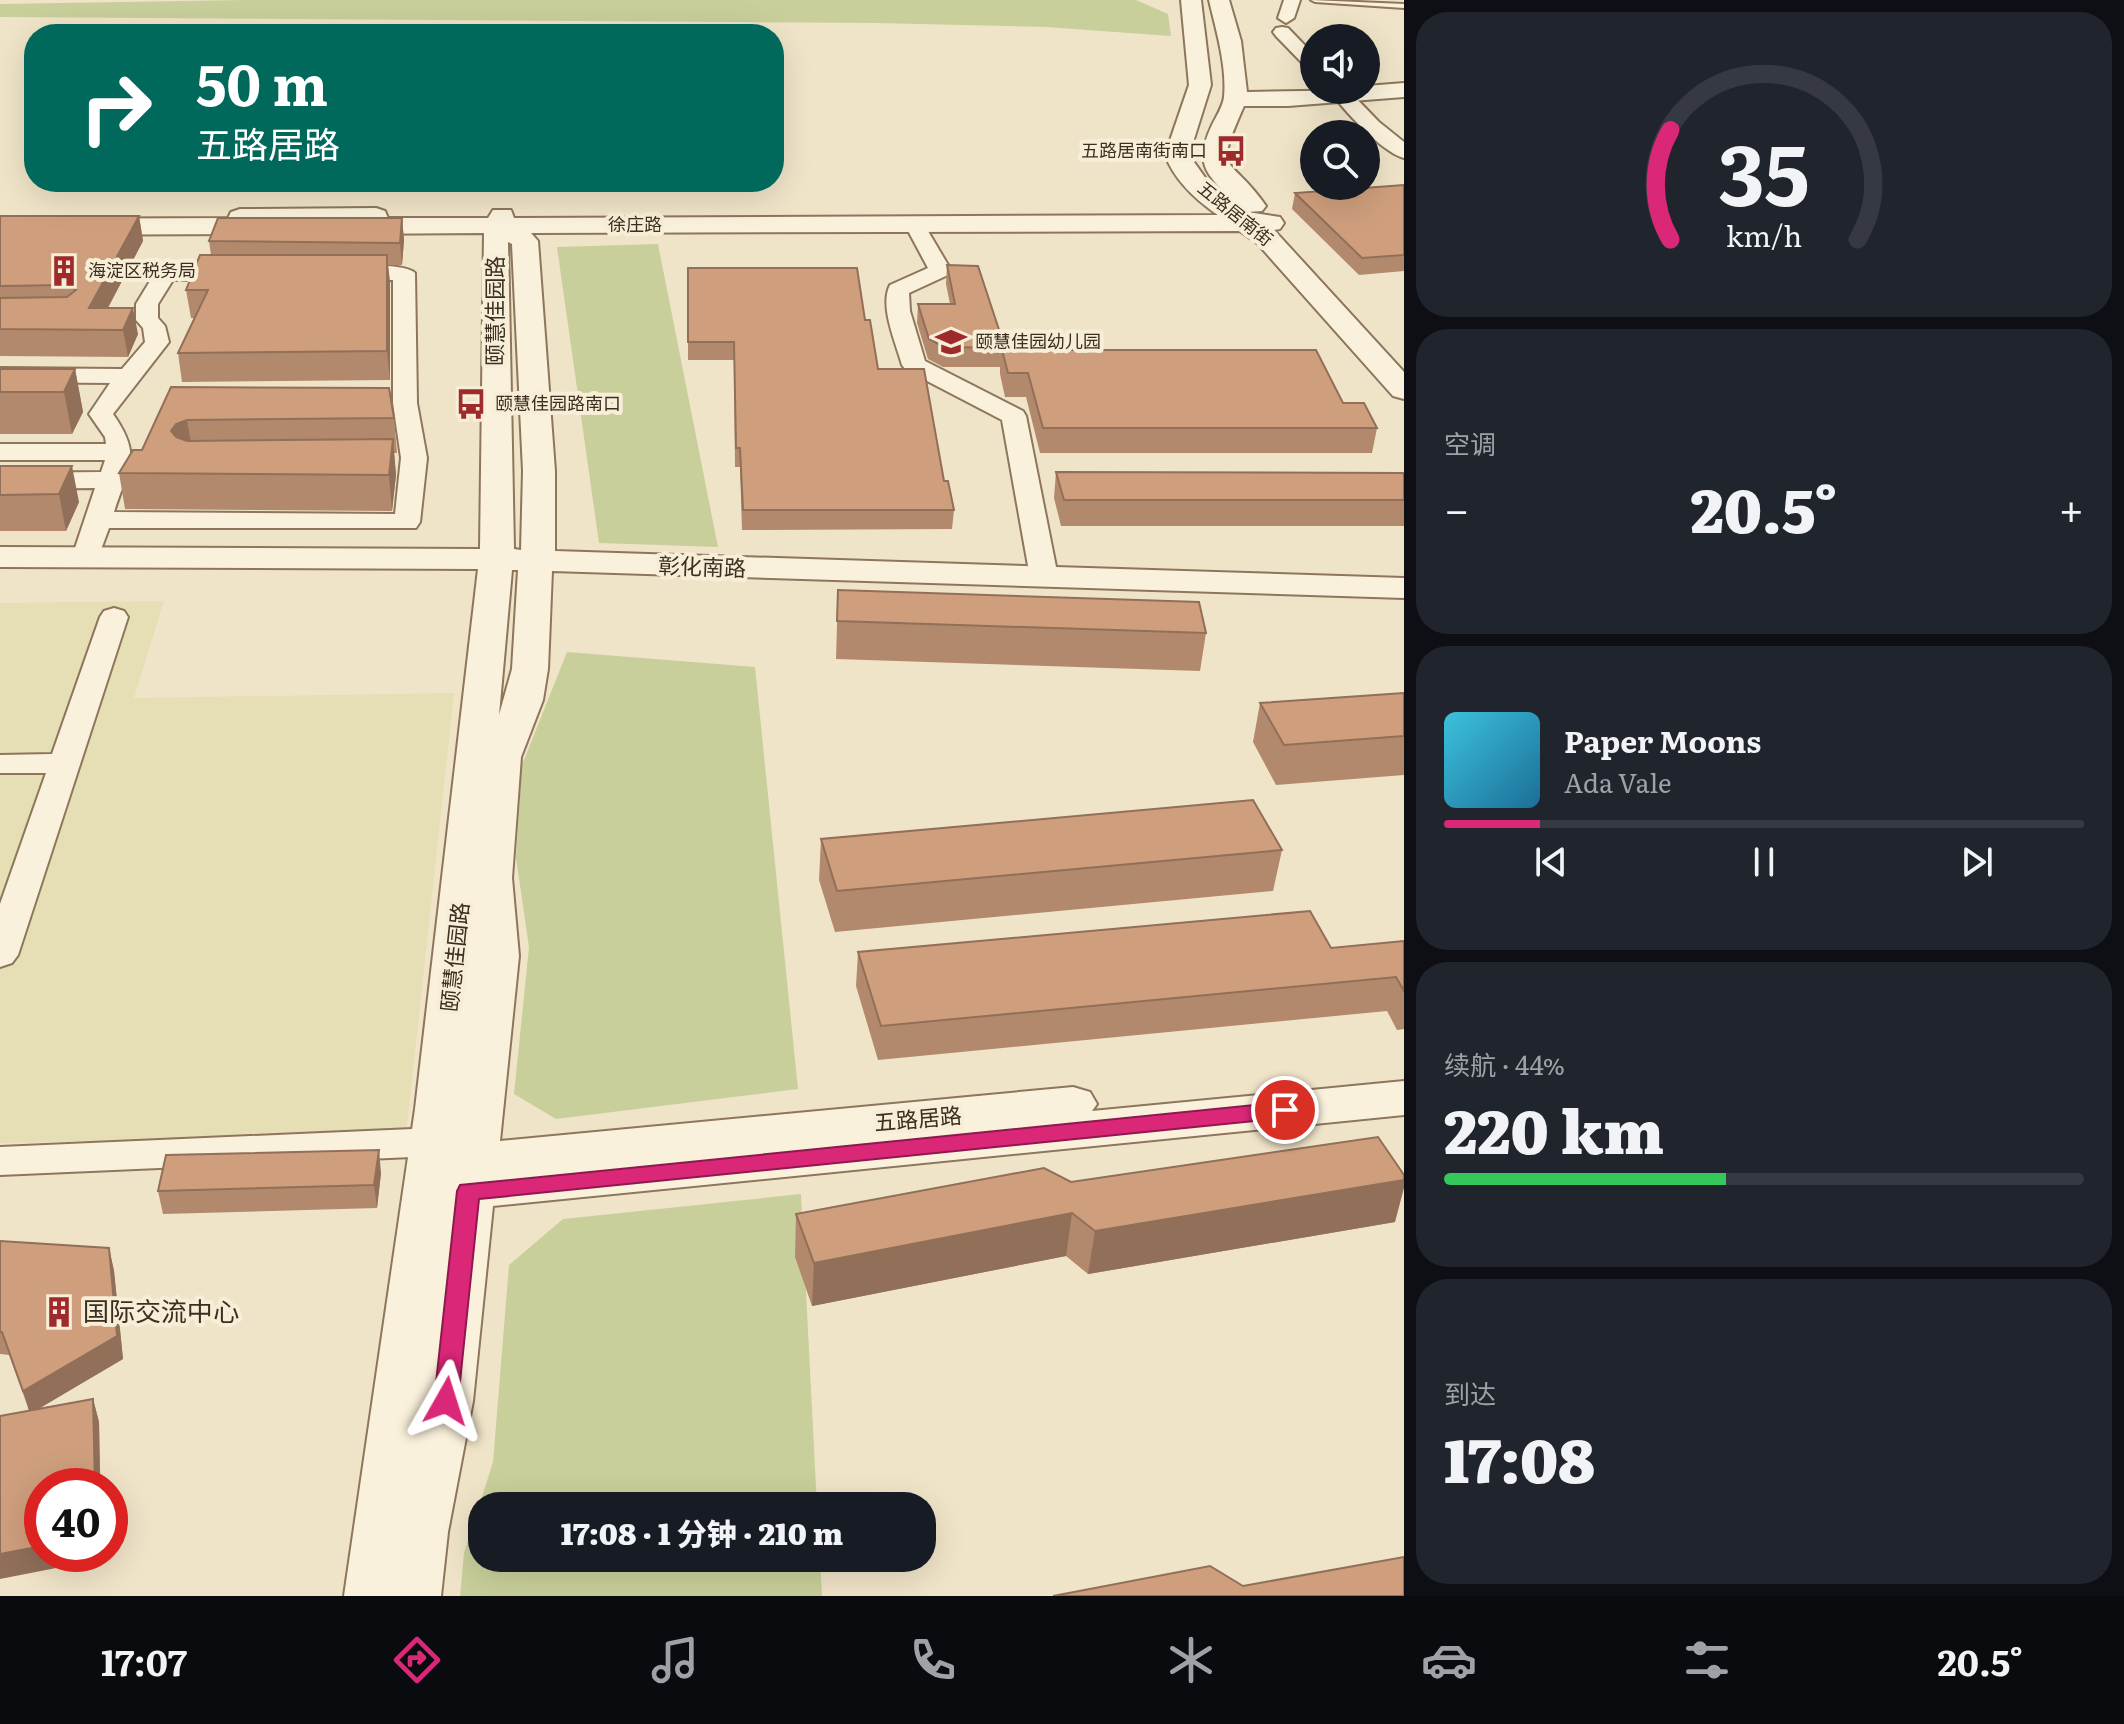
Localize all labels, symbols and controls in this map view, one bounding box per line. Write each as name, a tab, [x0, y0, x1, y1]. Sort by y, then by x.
map controls	[1300, 24, 1380, 200]
button: sound	[1300, 24, 1380, 104]
text: 50 m	[196, 40, 328, 123]
icon: right	[64, 56, 168, 160]
text: 35	[1718, 108, 1810, 232]
text: 五路居路	[196, 116, 340, 169]
button: search	[1300, 120, 1380, 200]
bus stop icon: 五路居南街南口	[1214, 134, 1248, 168]
place label: 五路居南街南口	[1081, 136, 1207, 163]
street label: 五路居南街	[1192, 174, 1279, 252]
street label: 徐庄路	[608, 210, 662, 237]
text: km/h	[1726, 214, 1802, 257]
building icon: 海淀区税务局	[47, 254, 81, 288]
place label: 海淀区税务局	[88, 256, 196, 283]
street label: 颐慧佳园路	[477, 256, 510, 366]
school or university icon: 颐慧佳园幼儿园	[934, 325, 968, 359]
place label: 颐慧佳园幼儿园	[975, 327, 1101, 354]
bus stop icon: 颐慧佳园路南口	[454, 387, 488, 421]
place label: 颐慧佳园路南口	[495, 389, 621, 416]
text: 空调	[1444, 423, 1496, 462]
text: 20.5°	[1691, 462, 1838, 551]
text: −	[1444, 474, 1470, 540]
text: +	[2058, 474, 2084, 540]
street label: 彰化南路	[657, 547, 747, 584]
text: Paper Moons	[1564, 718, 1761, 762]
text: Ada Vale	[1564, 762, 1671, 801]
icon: previous	[1529, 840, 1573, 884]
icon: pause	[1742, 840, 1786, 884]
icon: next	[1955, 840, 1999, 884]
street label: 颐慧佳园路	[431, 900, 476, 1013]
text: 续航 · 44%	[1444, 1044, 1565, 1083]
pin	[1251, 1076, 1319, 1144]
text: 220 km	[1444, 1083, 1664, 1172]
icon: arrive	[1263, 1088, 1307, 1132]
street label: 五路居路	[873, 1097, 963, 1138]
place label: 国际交流中心	[83, 1290, 239, 1329]
building icon: 国际交流中心	[42, 1295, 76, 1329]
position arrow	[404, 1359, 488, 1443]
text: 到达	[1444, 1373, 1496, 1412]
text: 17:08	[1444, 1412, 1595, 1501]
speed limit sign: 40	[24, 1468, 128, 1572]
text: 17:08 · 1 分钟 · 210 m	[561, 1510, 843, 1554]
icon: directions	[389, 1632, 445, 1688]
icon: music	[647, 1632, 703, 1688]
icon: phone	[905, 1632, 961, 1688]
icon: climate	[1163, 1632, 1219, 1688]
icon: car	[1421, 1632, 1477, 1688]
icon: filters	[1679, 1632, 1735, 1688]
text: 17:07	[101, 1634, 187, 1687]
text: 20.5°	[1937, 1634, 2023, 1687]

